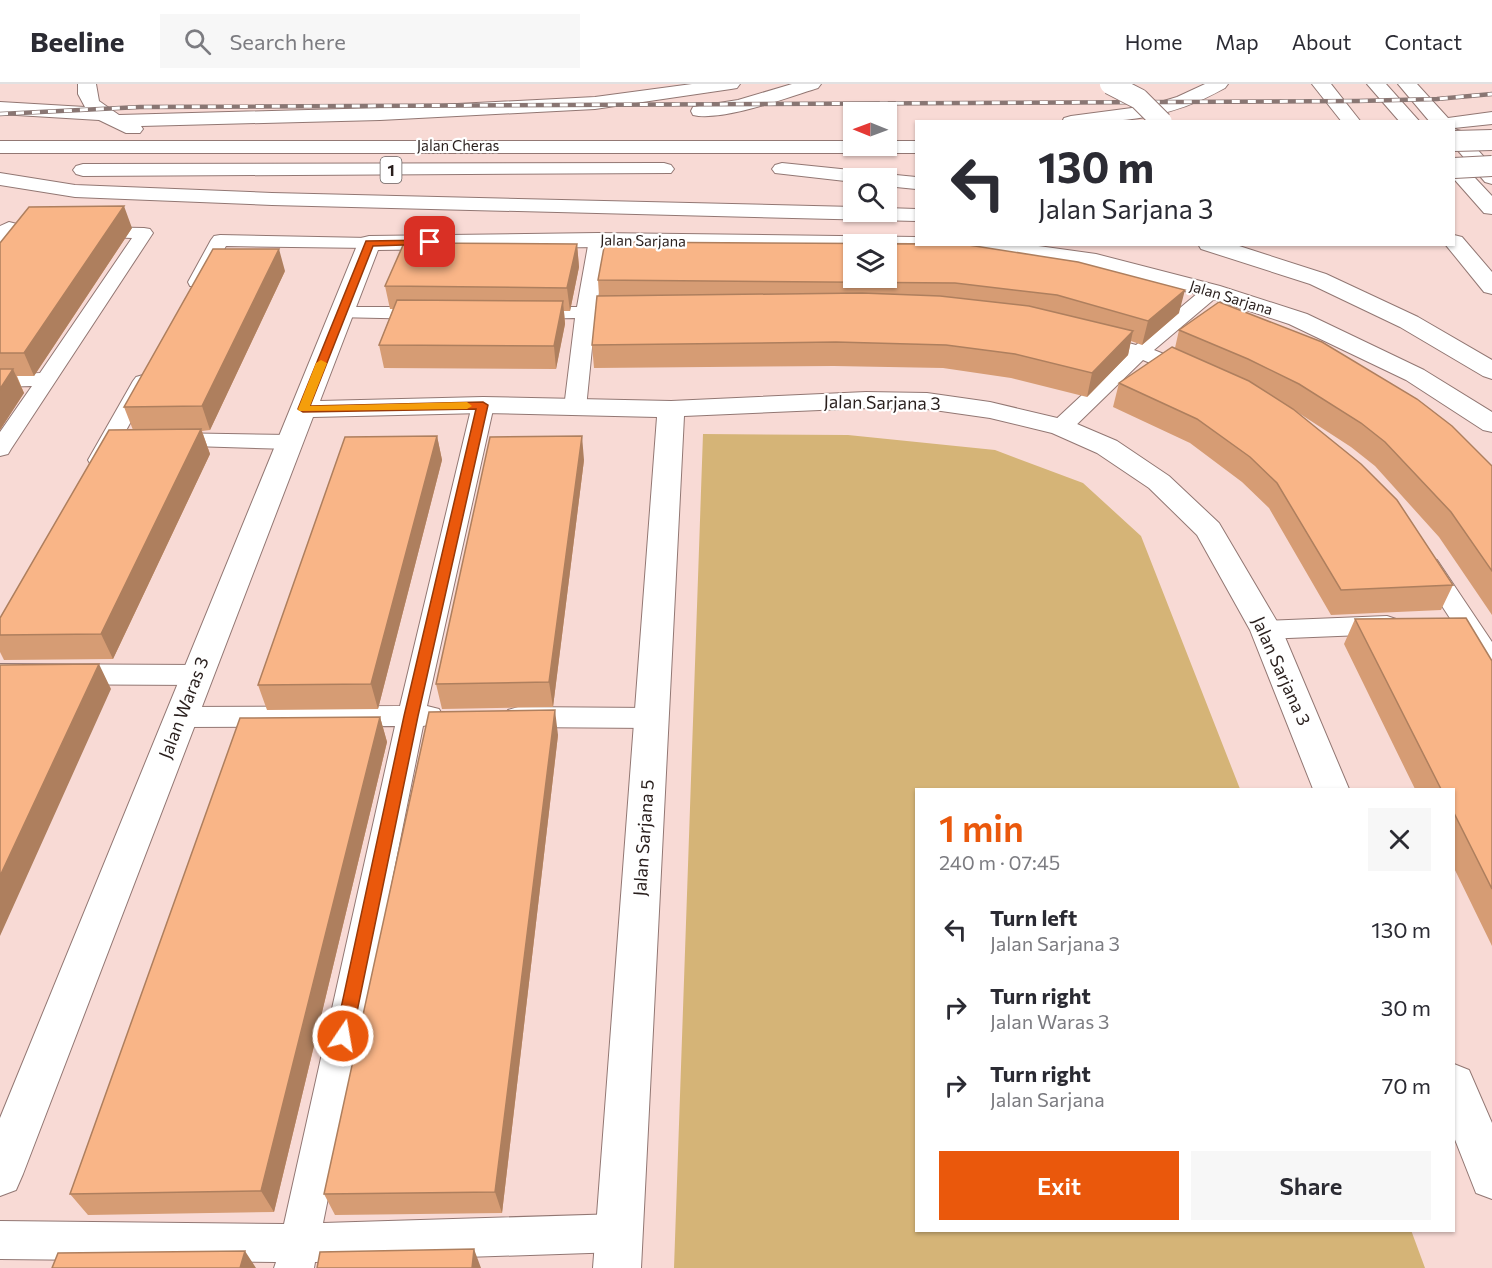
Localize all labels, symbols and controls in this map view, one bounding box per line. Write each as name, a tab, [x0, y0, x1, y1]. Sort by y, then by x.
search box	[160, 14, 580, 68]
text: Beeline	[30, 24, 124, 58]
icon: search	[181, 25, 214, 58]
text: Search here	[229, 28, 346, 55]
text: Home	[1125, 29, 1182, 54]
text: Map	[1215, 29, 1259, 54]
text: About	[1292, 29, 1351, 54]
text: Contact	[1384, 29, 1462, 54]
north arrow	[843, 102, 897, 156]
map controls	[843, 102, 897, 288]
street label: Jalan Cheras	[417, 136, 499, 154]
text: 130 m	[1038, 140, 1154, 192]
icon: left	[939, 144, 1017, 222]
road number: 1	[380, 157, 402, 183]
button: search	[843, 168, 897, 222]
text: Jalan Sarjana 3	[1038, 192, 1214, 225]
pin	[404, 216, 455, 267]
icon: arrive	[413, 225, 446, 258]
street label: Jalan Sarjana	[600, 230, 686, 250]
button: layers	[843, 234, 897, 288]
street label: Jalan Sarjana	[1188, 276, 1275, 318]
street label: Jalan Sarjana 3	[823, 390, 941, 414]
street label: Jalan Sarjana 3	[1248, 613, 1316, 729]
street label: Jalan Waras 3	[154, 653, 213, 762]
street label: Jalan Sarjana 5	[628, 779, 658, 897]
text: 1 min	[939, 805, 1024, 849]
button: close	[1368, 808, 1431, 871]
text: 240 m · 07:45	[939, 850, 1060, 874]
text: Turn left	[990, 904, 1077, 931]
icon: left	[939, 913, 972, 946]
text: 130 m	[1371, 916, 1431, 943]
text: Jalan Sarjana 3	[990, 931, 1120, 955]
text: Turn right	[990, 982, 1091, 1009]
icon: right	[939, 991, 972, 1024]
text: 30 m	[1381, 994, 1431, 1021]
position arrow	[311, 1004, 375, 1068]
text: Jalan Waras 3	[990, 1009, 1110, 1033]
text: Turn right	[990, 1060, 1091, 1087]
icon: right	[939, 1069, 972, 1102]
text: 70 m	[1382, 1072, 1431, 1099]
text: Jalan Sarjana	[990, 1087, 1105, 1111]
button: Exit	[939, 1151, 1179, 1220]
button: Share	[1191, 1151, 1431, 1220]

